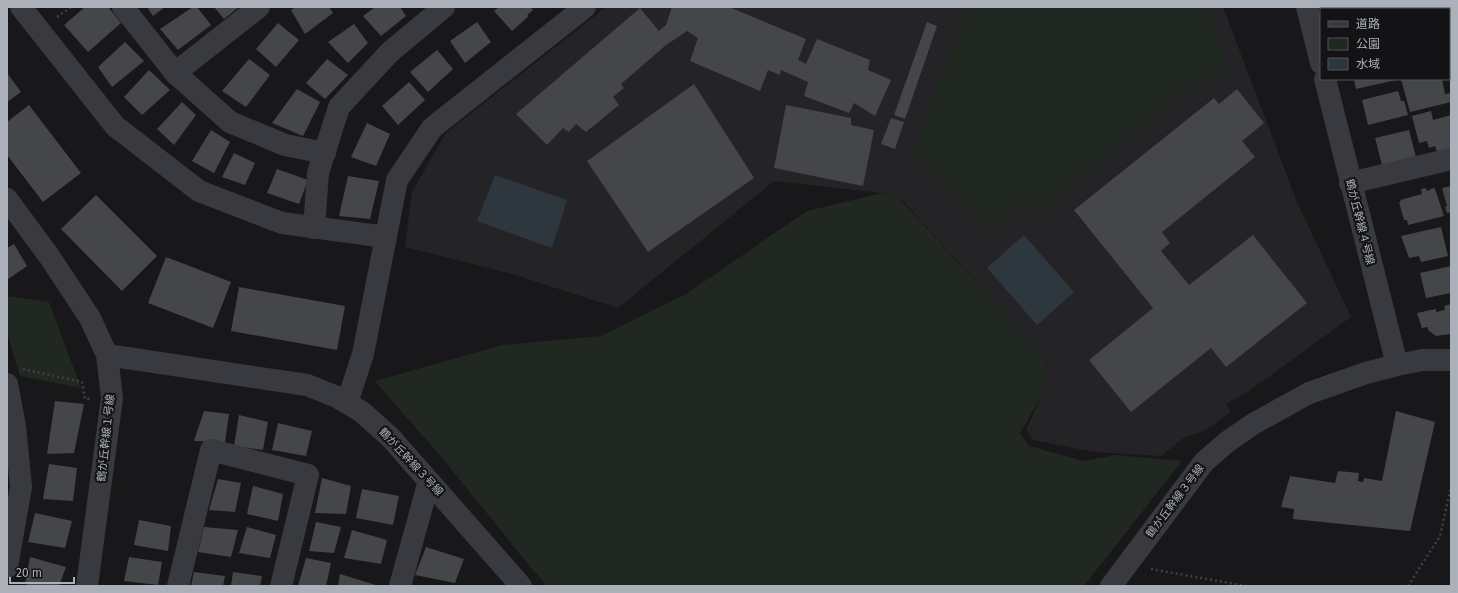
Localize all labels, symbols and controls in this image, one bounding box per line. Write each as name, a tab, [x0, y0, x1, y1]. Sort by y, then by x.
legend	[1320, 8, 1450, 80]
text: 道路	[1356, 17, 1380, 31]
text: 公園	[1356, 37, 1380, 51]
text: 水域	[1356, 57, 1380, 71]
street label: 鶴が丘幹線４号線	[1343, 178, 1377, 266]
street label: 鶴が丘幹線１号線	[95, 394, 117, 482]
street label: 鶴が丘幹線３号線	[376, 425, 446, 499]
street label: 鶴が丘幹線３号線	[1143, 462, 1207, 540]
scale bar	[10, 559, 74, 585]
text: 20 m	[16, 566, 42, 580]

